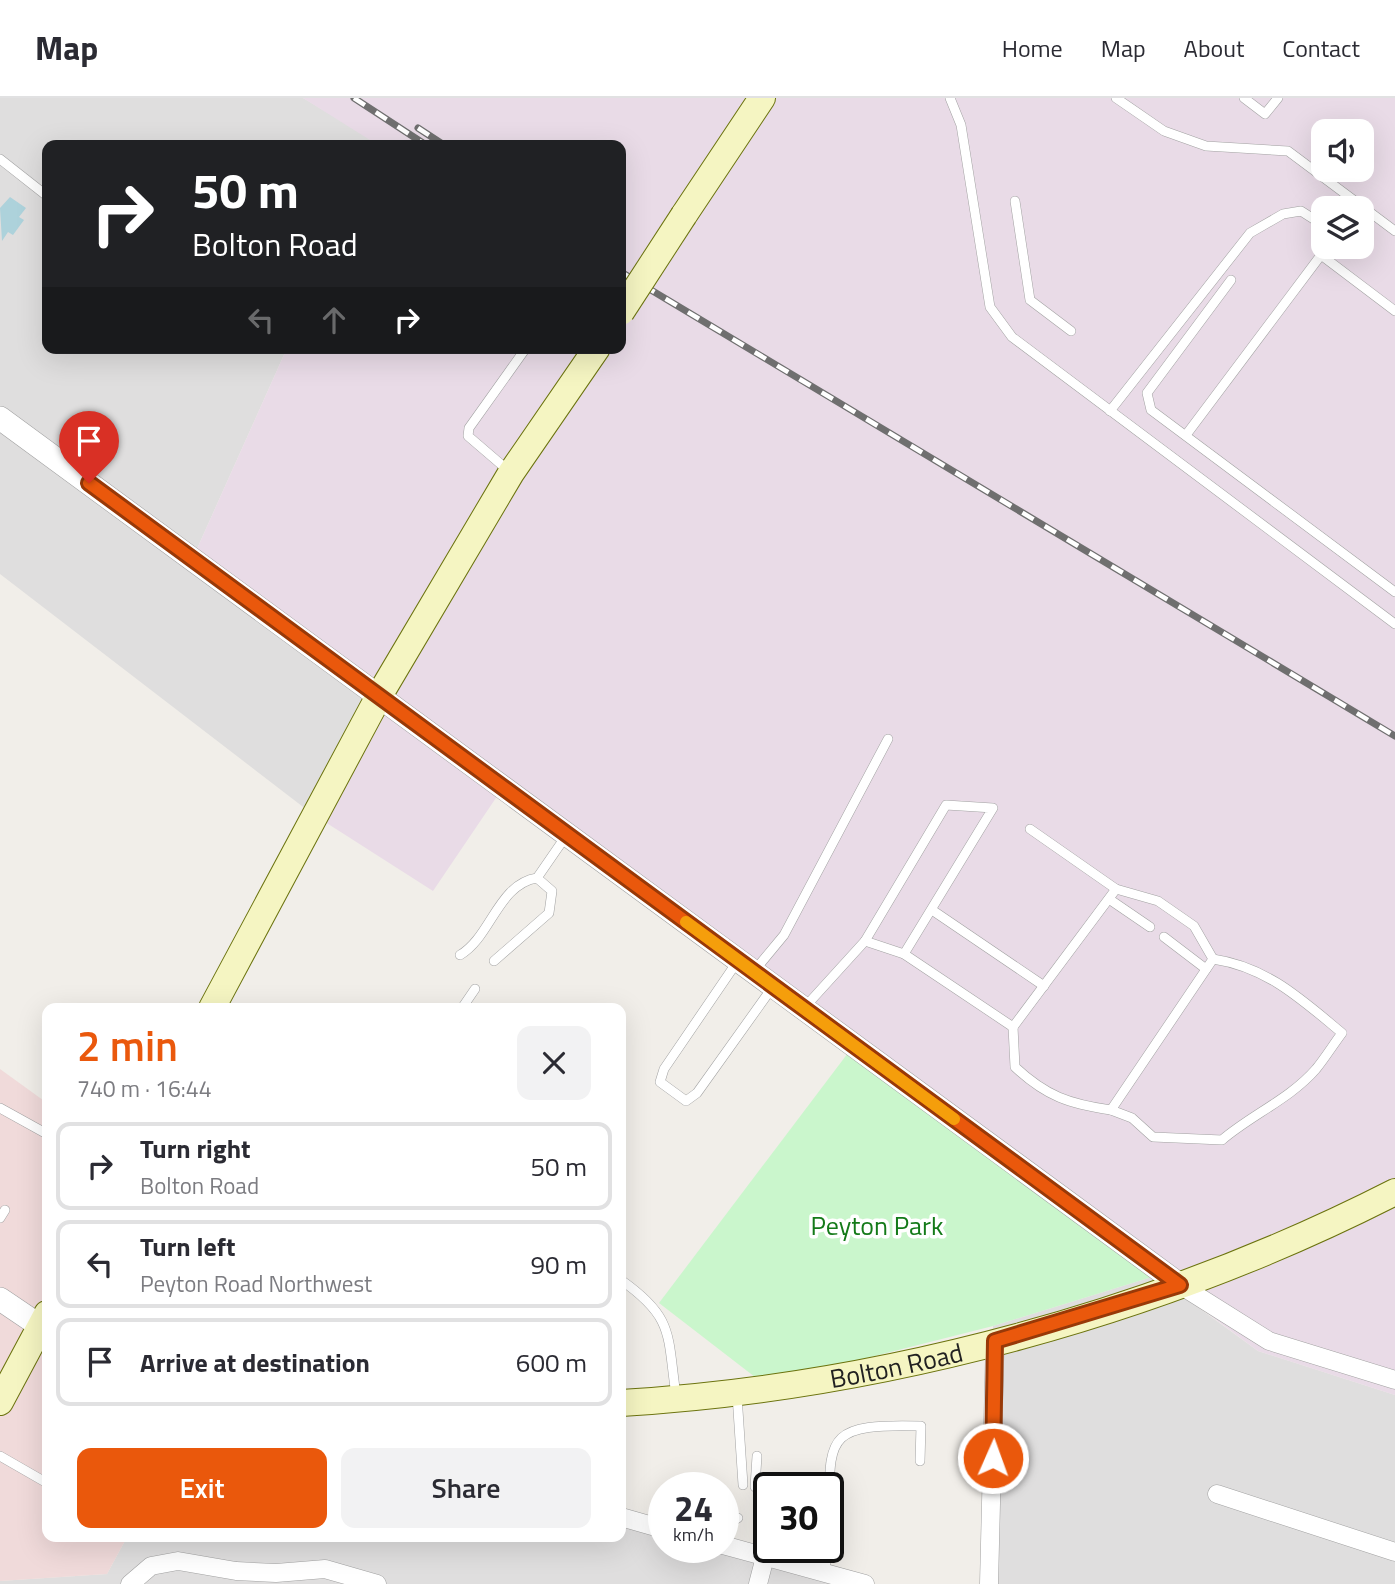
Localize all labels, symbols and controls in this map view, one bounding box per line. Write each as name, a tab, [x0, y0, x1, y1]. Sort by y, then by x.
text: Map	[35, 23, 98, 73]
text: Home	[1002, 30, 1063, 66]
text: Map	[1101, 30, 1146, 66]
text: About	[1184, 30, 1244, 66]
text: Contact	[1282, 30, 1360, 66]
map controls	[1311, 119, 1374, 259]
button: sound	[1311, 119, 1374, 182]
text: 50 m	[192, 152, 299, 227]
icon: right	[77, 168, 168, 259]
button: layers	[1311, 196, 1374, 259]
text: Bolton Road	[192, 220, 358, 268]
icon: left	[242, 301, 280, 339]
icon: ahead	[315, 301, 353, 339]
icon: right	[388, 301, 426, 339]
pin	[59, 411, 119, 483]
icon: arrive	[70, 422, 108, 460]
text: 2 min	[77, 1013, 178, 1077]
button: close	[517, 1026, 591, 1100]
text: 740 m · 16:44	[77, 1071, 212, 1106]
text: Turn right	[140, 1129, 251, 1168]
icon: right	[81, 1147, 119, 1185]
text: 50 m	[530, 1147, 587, 1186]
text: Bolton Road	[140, 1168, 259, 1203]
park label: Peyton Park	[810, 1206, 944, 1245]
text: Turn left	[140, 1227, 235, 1266]
icon: left	[81, 1245, 119, 1283]
text: 90 m	[530, 1245, 587, 1284]
text: Peyton Road Northwest	[140, 1266, 372, 1301]
street label: Bolton Road	[827, 1332, 967, 1398]
icon: arrive	[81, 1343, 119, 1381]
text: Arrive at destination	[140, 1343, 370, 1382]
text: 600 m	[516, 1343, 587, 1382]
position arrow	[956, 1421, 1030, 1495]
button: Exit	[77, 1448, 327, 1528]
button: Share	[341, 1448, 591, 1528]
speed limit sign: 30	[753, 1472, 844, 1563]
text: 24	[674, 1481, 713, 1535]
text: km/h	[673, 1521, 714, 1548]

